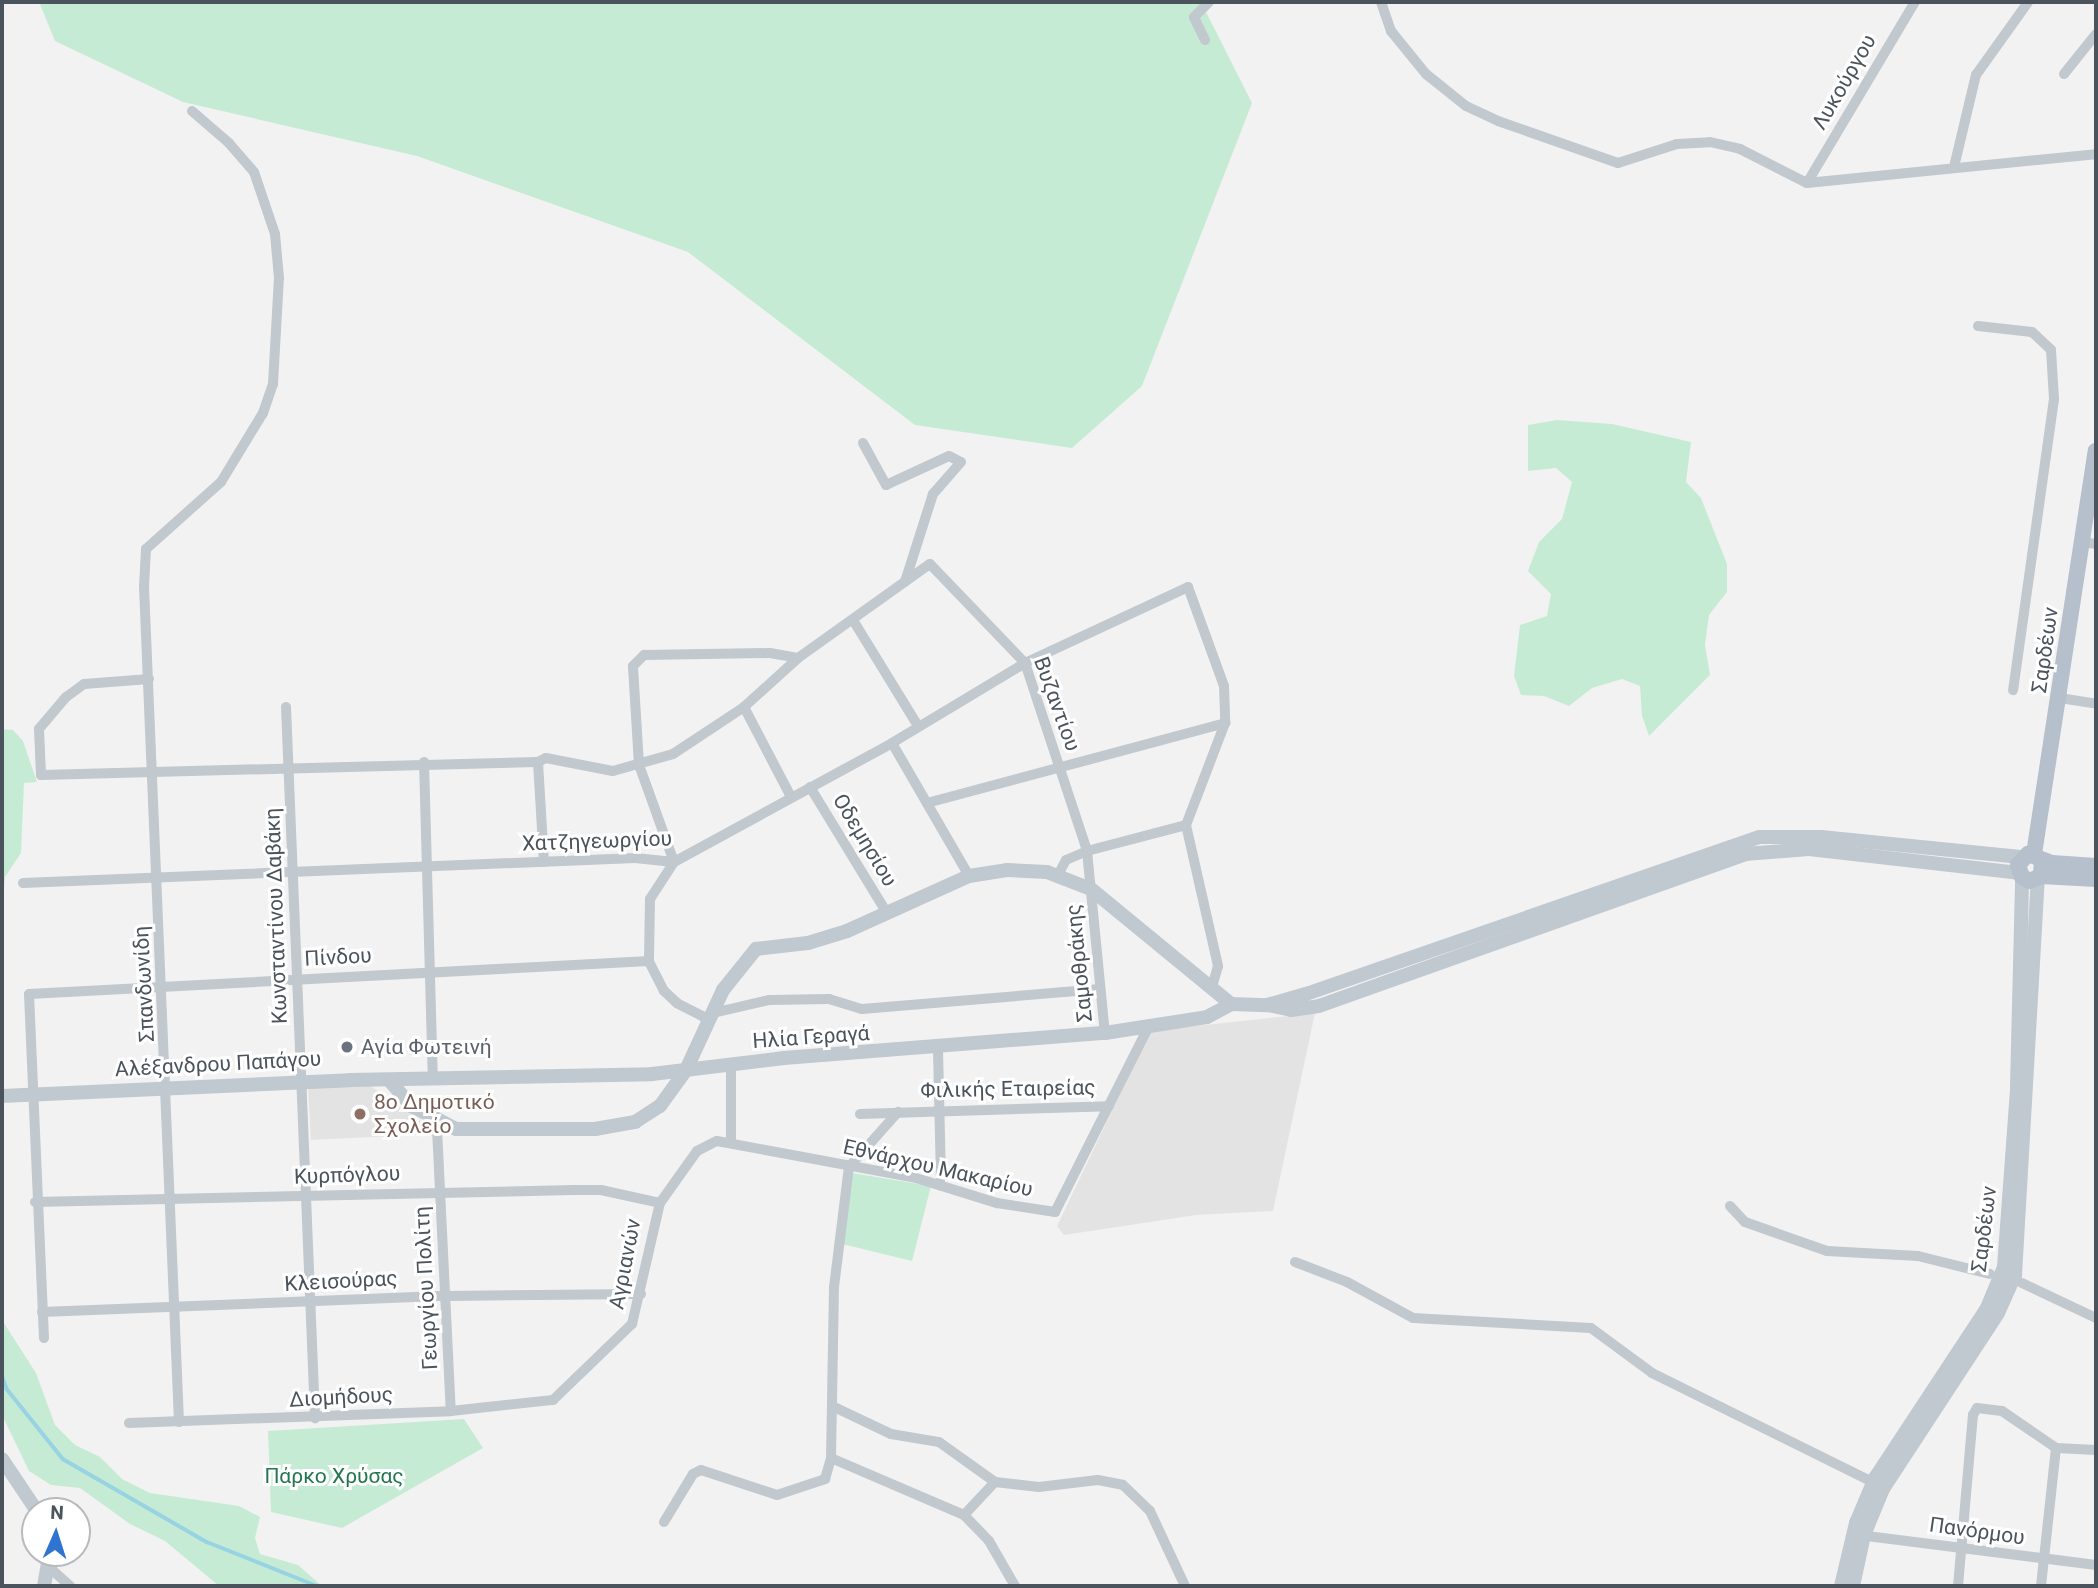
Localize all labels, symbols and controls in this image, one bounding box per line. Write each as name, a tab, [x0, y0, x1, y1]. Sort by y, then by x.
street label: Λυκούργου	[1807, 30, 1881, 134]
street label: Σαρδέων	[2027, 605, 2063, 695]
street label: Βυζαντίου	[1028, 653, 1086, 755]
street label: Οδεμησίου	[828, 789, 902, 891]
street label: Κωνσταντίνου Δαβάκη	[260, 807, 292, 1025]
street label: Χατζηγεωργίου	[522, 826, 672, 856]
street label: Σαμοθράκης	[1060, 903, 1098, 1023]
street label: Σπανδωνίδη	[128, 925, 160, 1043]
street label: Πίνδου	[304, 943, 372, 971]
street label: Ηλία Γεραγά	[752, 1020, 870, 1054]
place label: Αγία Φωτεινή	[361, 1034, 492, 1060]
marker: Αγία Φωτεινή	[339, 1039, 355, 1055]
street label: Αλέξανδρου Παπάγου	[114, 1046, 322, 1082]
street label: Φιλικής Εταιρείας	[920, 1075, 1096, 1103]
place label: 8ο Δημοτικό Σχολείο	[374, 1089, 495, 1139]
marker: 8ο Δημοτικό Σχολείο	[352, 1106, 368, 1122]
street label: Εθνάρχου Μακαρίου	[841, 1134, 1035, 1202]
street label: Κυρπόγλου	[293, 1161, 401, 1189]
street label: Σαρδέων	[1966, 1185, 2002, 1273]
street label: Γεωργίου Πολίτη	[409, 1206, 443, 1370]
street label: Αγριανών	[604, 1217, 646, 1311]
street label: Κλεισούρας	[284, 1265, 398, 1297]
street label: Διομήδους	[288, 1382, 394, 1412]
park label: Πάρκο Χρύσας	[264, 1463, 404, 1489]
north arrow	[21, 1497, 91, 1567]
text: N	[50, 1501, 64, 1524]
street label: Πανόρμου	[1928, 1512, 2026, 1550]

